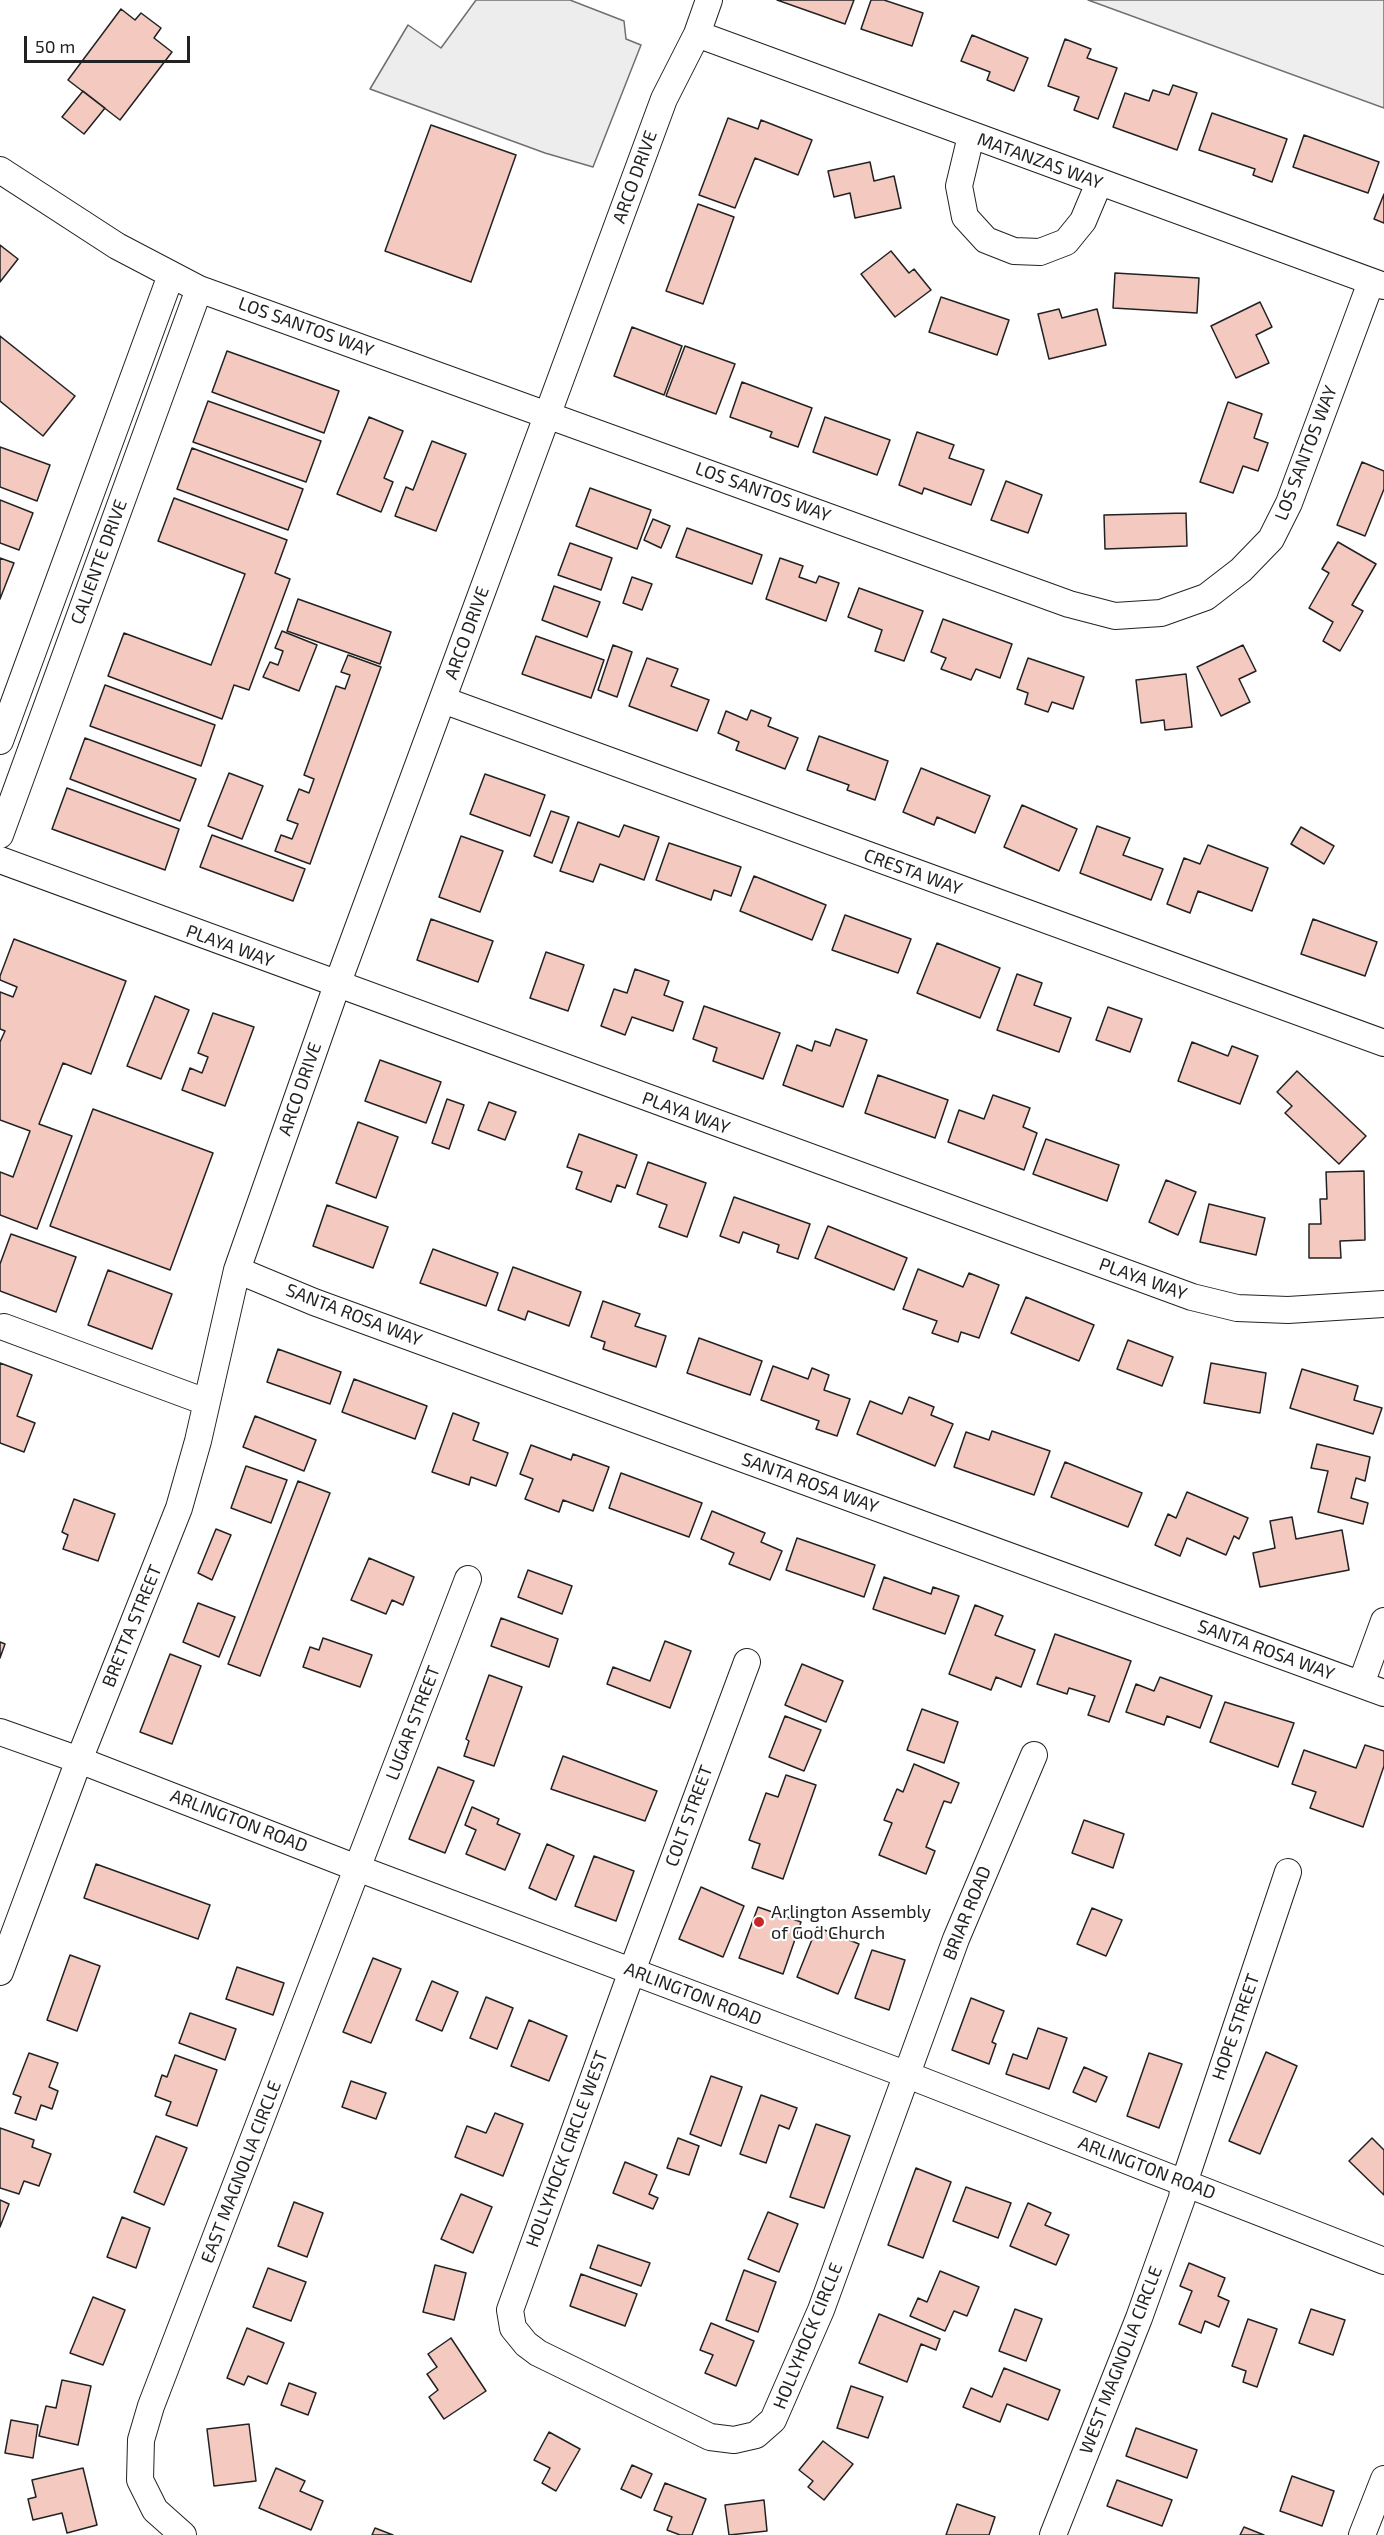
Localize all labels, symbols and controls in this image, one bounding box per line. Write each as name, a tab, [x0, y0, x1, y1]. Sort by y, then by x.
scale bar	[27, 24, 194, 62]
text: 50 m	[35, 35, 75, 57]
street label: ARCO DRIVE	[608, 128, 662, 226]
street label: MATANZAS WAY	[974, 128, 1106, 194]
street label: LOS SANTOS WAY	[235, 292, 377, 362]
street label: LOS SANTOS WAY	[1270, 383, 1342, 523]
street label: LOS SANTOS WAY	[692, 457, 834, 527]
street label: CALIENTE DRIVE	[66, 496, 132, 628]
street label: ARCO DRIVE	[440, 584, 494, 682]
street label: CRESTA WAY	[861, 844, 965, 900]
street label: PLAYA WAY	[183, 920, 277, 972]
street label: ARCO DRIVE	[274, 1040, 326, 1138]
street label: PLAYA WAY	[639, 1087, 733, 1139]
street label: PLAYA WAY	[1096, 1253, 1190, 1305]
street label: SANTA ROSA WAY	[283, 1279, 425, 1351]
street label: SANTA ROSA WAY	[739, 1448, 881, 1518]
street label: BRETTA STREET	[98, 1562, 166, 1690]
street label: SANTA ROSA WAY	[1195, 1615, 1337, 1685]
street label: LUGAR STREET	[381, 1663, 445, 1783]
street label: COLT STREET	[661, 1762, 717, 1870]
street label: ARLINGTON ROAD	[167, 1785, 311, 1857]
street label: BRIAR ROAD	[938, 1863, 996, 1963]
place label: Arlington Assembly of God Church	[771, 1901, 931, 1944]
marker: Arlington Assembly of God Church	[752, 1915, 766, 1929]
street label: ARLINGTON ROAD	[621, 1958, 765, 2030]
street label: HOPE STREET	[1208, 1971, 1264, 2083]
street label: HOLLYHOCK CIRCLE WEST	[521, 2048, 613, 2250]
street label: EAST MAGNOLIA CIRCLE	[196, 2078, 286, 2266]
street label: ARLINGTON ROAD	[1075, 2132, 1219, 2204]
street label: HOLLYHOCK CIRCLE	[769, 2260, 847, 2412]
street label: WEST MAGNOLIA CIRCLE	[1075, 2263, 1167, 2457]

